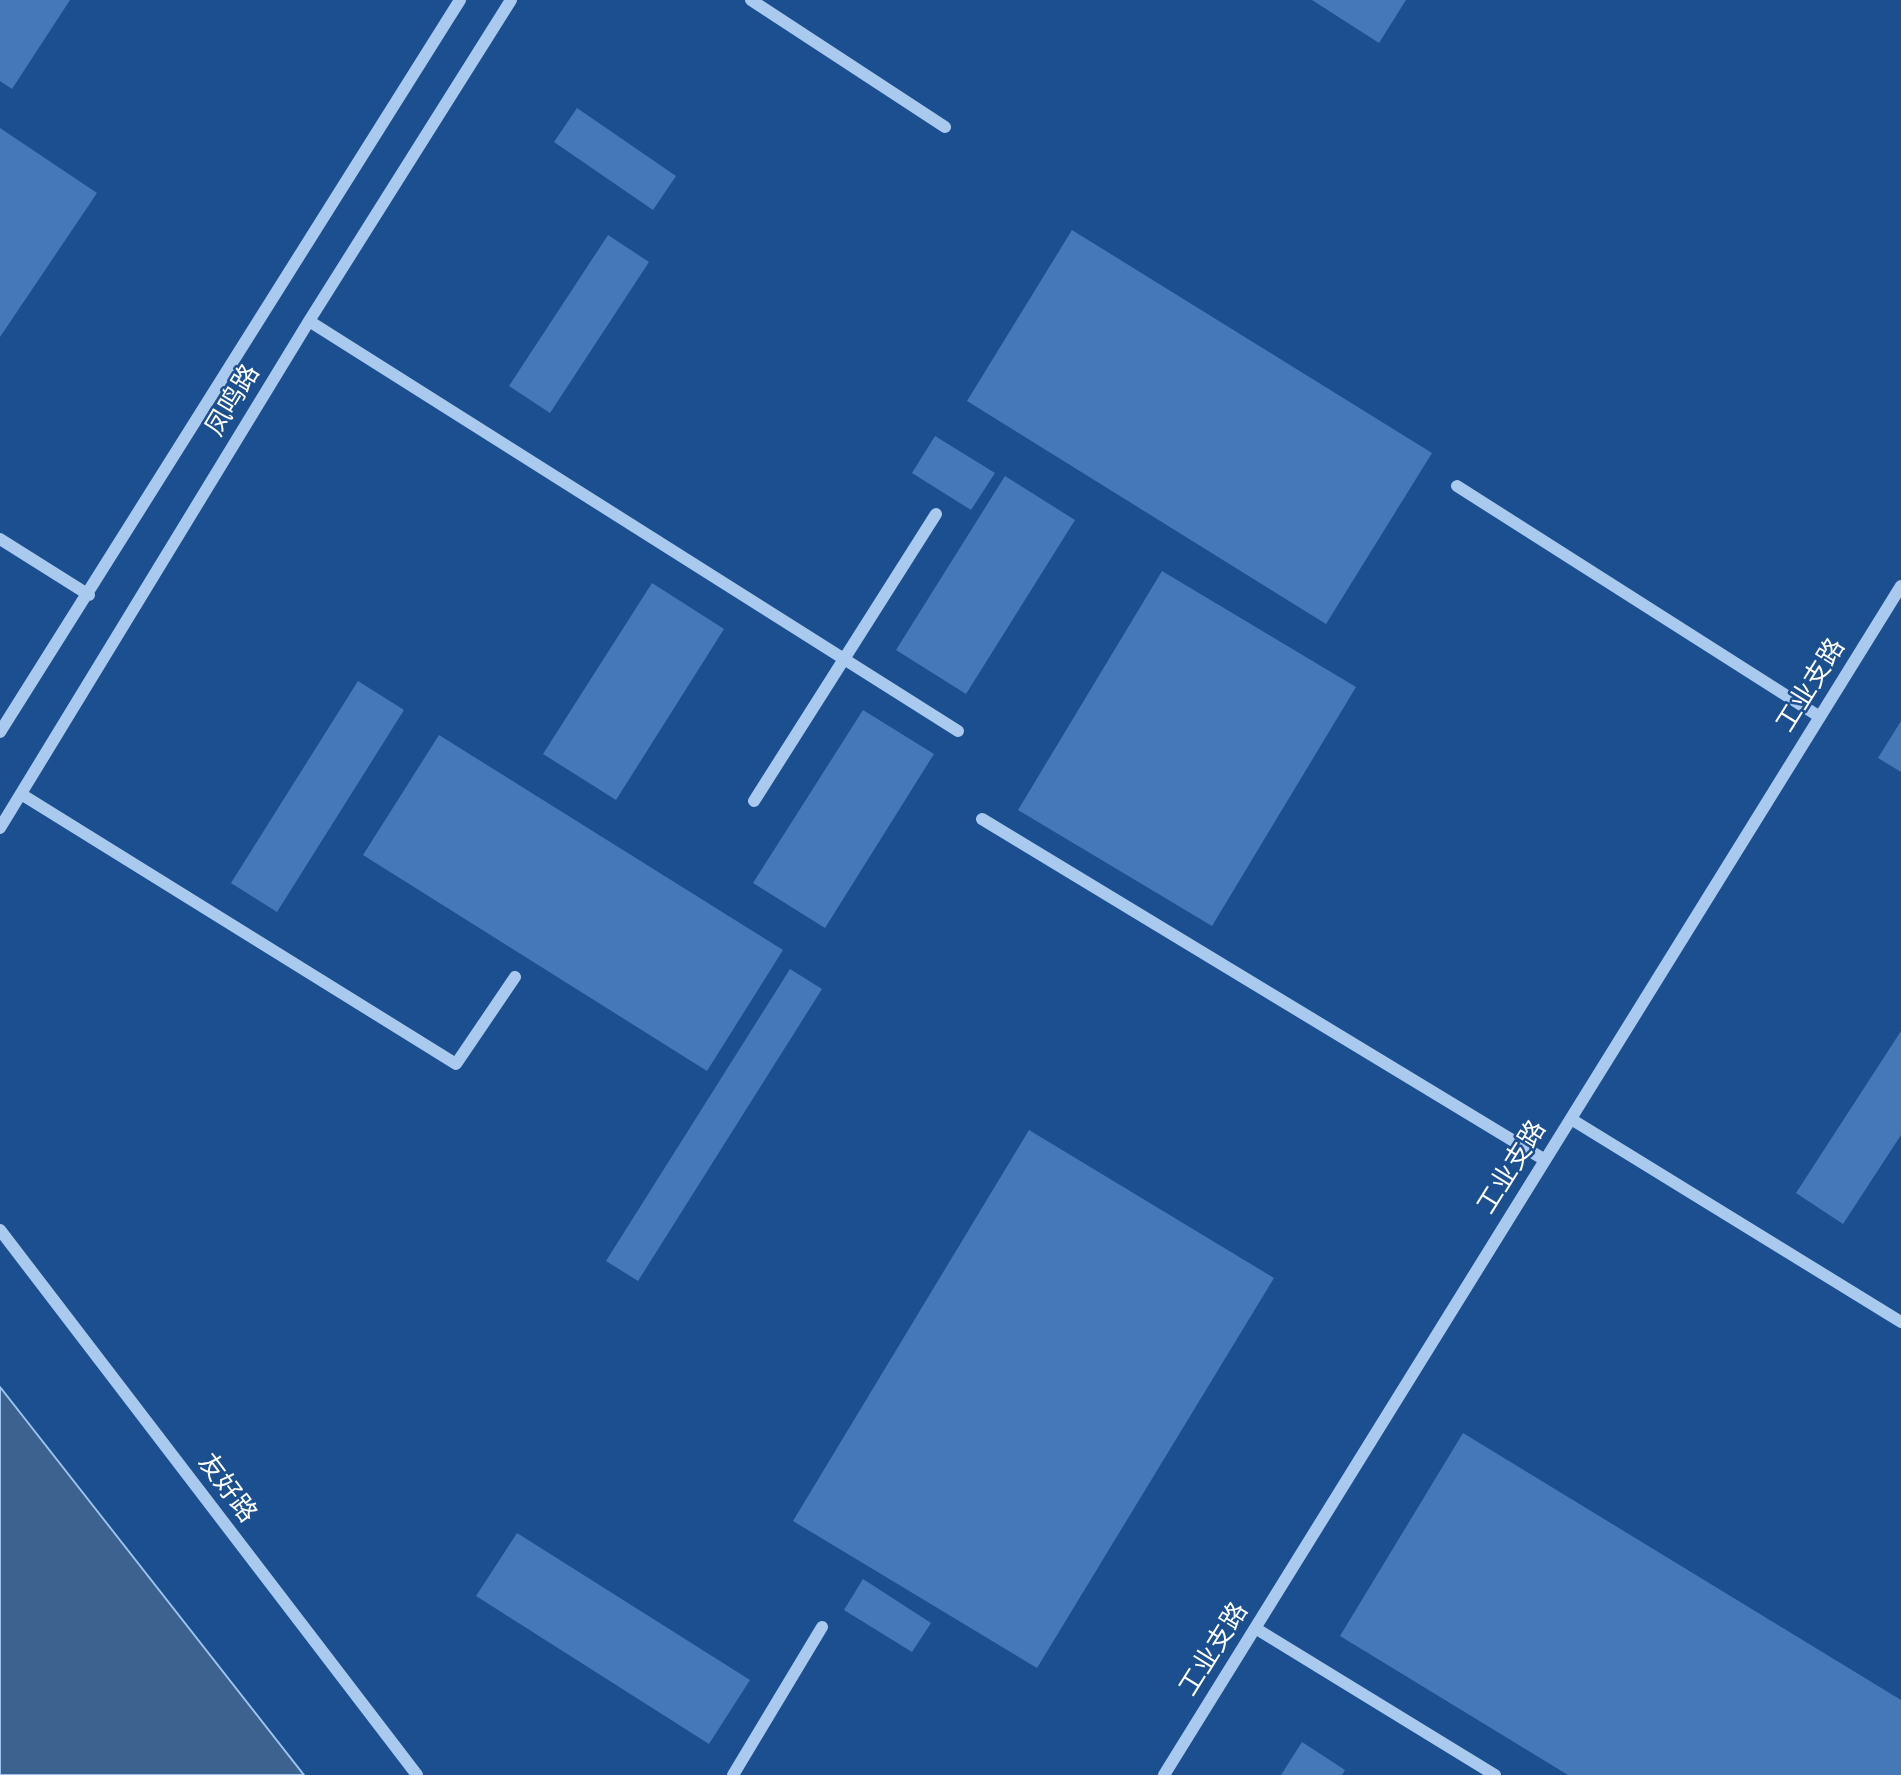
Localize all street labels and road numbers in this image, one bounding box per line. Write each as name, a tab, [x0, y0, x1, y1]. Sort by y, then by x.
street label: 凤鸣路	[201, 360, 267, 442]
street label: 工业支路	[1771, 634, 1853, 738]
street label: 工业支路	[1472, 1116, 1554, 1220]
street label: 友好路	[190, 1448, 262, 1530]
street label: 工业支路	[1174, 1598, 1256, 1702]

